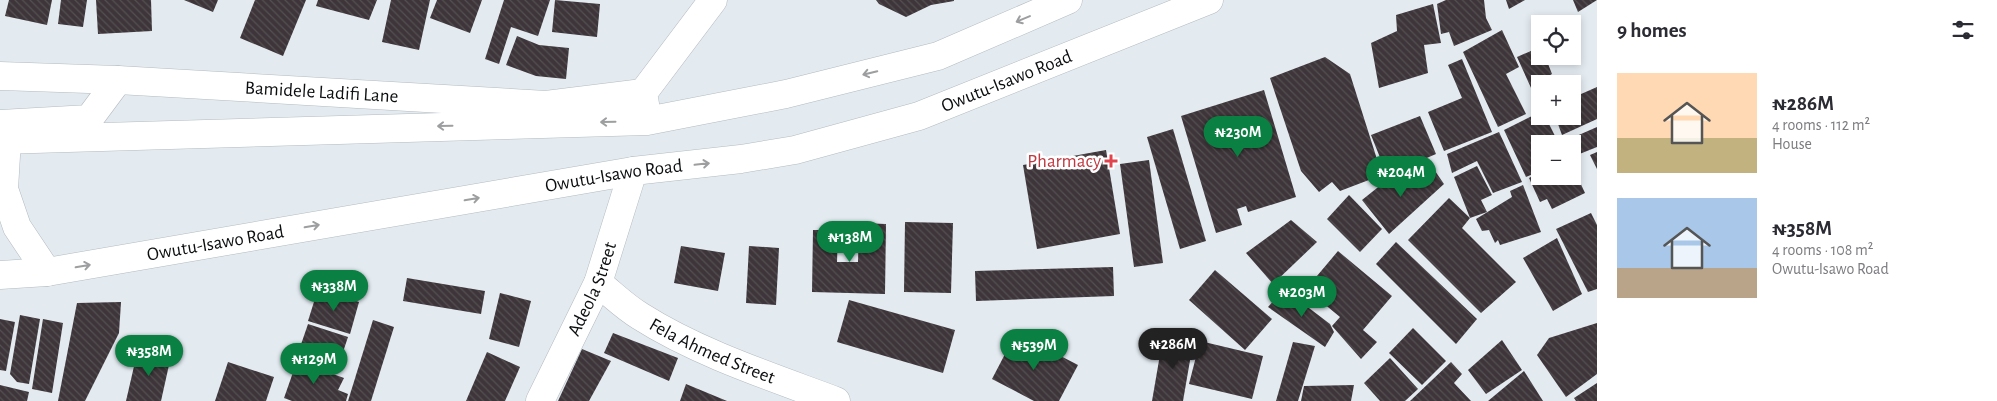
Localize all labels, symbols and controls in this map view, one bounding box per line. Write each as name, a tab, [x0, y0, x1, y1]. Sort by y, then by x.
one-way arrow	[1016, 15, 1031, 25]
map controls	[1531, 15, 1581, 185]
button: locate	[1531, 15, 1581, 65]
icon: filters	[1949, 16, 1977, 44]
text: 9 homes	[1617, 20, 1687, 41]
street label: Owutu-Isawo Road	[939, 46, 1075, 116]
one-way arrow	[863, 69, 879, 78]
button: +	[1531, 75, 1581, 125]
street label: Bamidele Ladifi Lane	[244, 78, 399, 106]
icon: home	[1657, 93, 1717, 153]
text: ₦286M	[1772, 93, 1834, 114]
pin: ₦230M	[1203, 116, 1273, 158]
one-way arrow	[600, 117, 616, 127]
text: 4 rooms · 112 m²	[1772, 117, 1870, 133]
one-way arrow	[438, 121, 454, 131]
text: ₦230M	[1215, 124, 1261, 140]
button: −	[1531, 135, 1581, 185]
text: House	[1772, 136, 1812, 152]
place label: Pharmacy	[1027, 152, 1101, 171]
marker: Pharmacy	[1105, 155, 1117, 167]
street label: Owutu-Isawo Road	[544, 156, 684, 195]
pin: ₦204M	[1366, 156, 1436, 198]
one-way arrow	[694, 159, 710, 168]
text: ₦204M	[1377, 164, 1425, 180]
one-way arrow	[464, 193, 480, 203]
icon: home	[1657, 218, 1717, 278]
text: ₦358M	[1772, 218, 1832, 239]
pin: ₦138M	[815, 220, 885, 263]
one-way arrow	[304, 221, 320, 231]
street label: Owutu-Isawo Road	[145, 222, 286, 264]
text: ₦138M	[828, 229, 872, 245]
street label: Adeola Street	[564, 240, 620, 339]
text: 4 rooms · 108 m²	[1772, 242, 1873, 258]
one-way arrow	[75, 261, 91, 271]
text: Owutu-Isawo Road	[1772, 261, 1889, 277]
pin: ₦338M	[299, 270, 369, 312]
pin: ₦203M	[1267, 276, 1337, 318]
text: ₦338M	[311, 278, 357, 294]
text: ₦203M	[1279, 284, 1325, 300]
street label: Fela Ahmed Street	[646, 314, 778, 387]
pin: ₦539M	[999, 328, 1069, 371]
pin: ₦286M	[1138, 328, 1208, 370]
pin: ₦358M	[114, 334, 184, 377]
text: ₦286M	[1149, 336, 1197, 352]
text: ₦539M	[1011, 337, 1057, 353]
pin: ₦129M	[279, 342, 349, 385]
text: ₦358M	[126, 343, 172, 359]
text: ₦129M	[291, 351, 337, 367]

